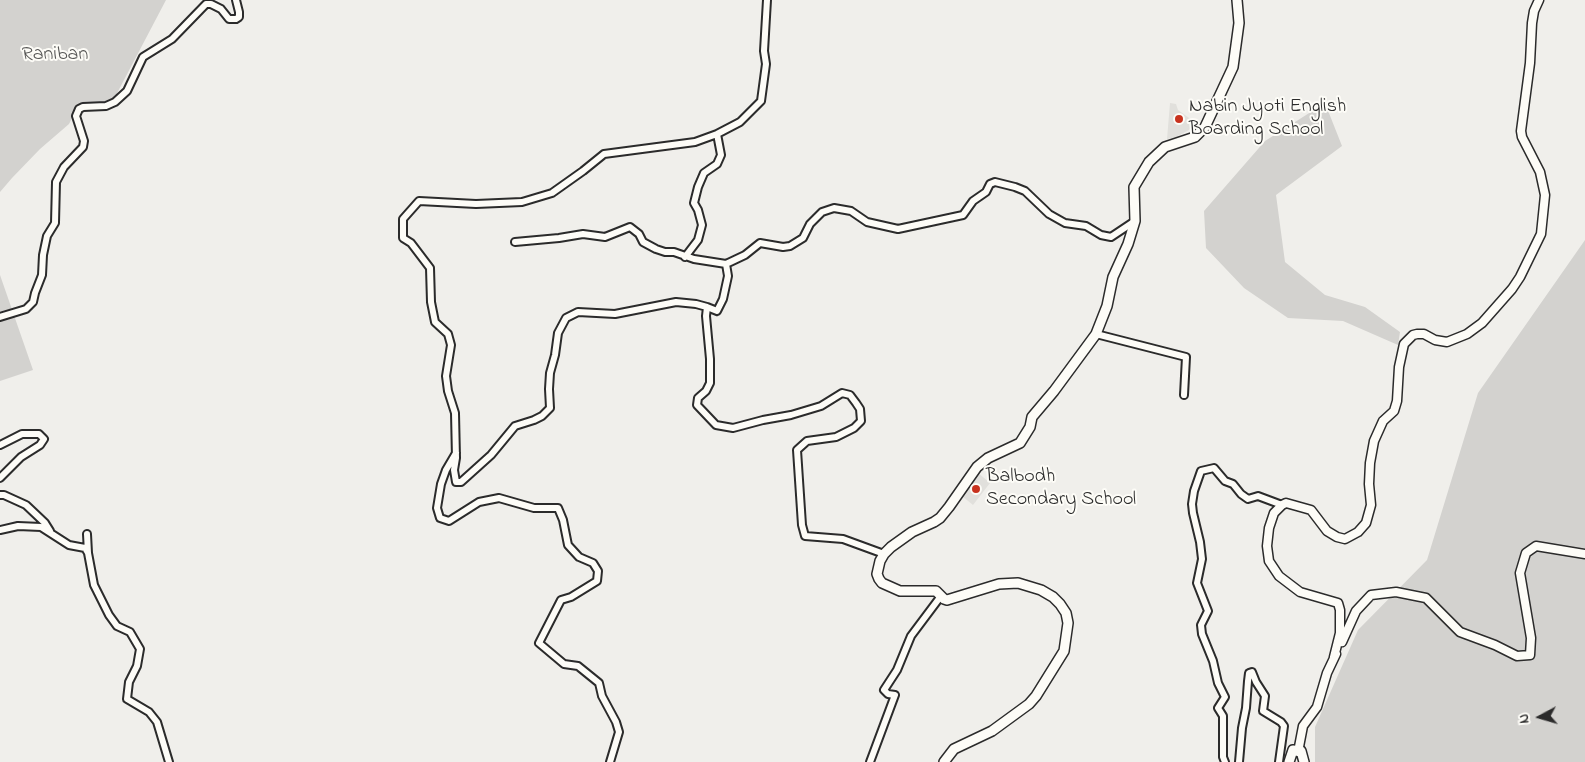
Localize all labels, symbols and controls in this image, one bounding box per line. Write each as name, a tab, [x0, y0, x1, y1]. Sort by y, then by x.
park label: Raniban	[22, 44, 88, 68]
place label: Nabin Jyoti English Boarding School	[1189, 96, 1346, 143]
marker: Nabin Jyoti English Boarding School	[1173, 113, 1185, 125]
place label: Balbodh Secondary School	[986, 466, 1136, 513]
marker: Balbodh Secondary School	[970, 483, 982, 495]
north arrow	[1515, 692, 1565, 742]
text: N	[1514, 713, 1536, 724]

